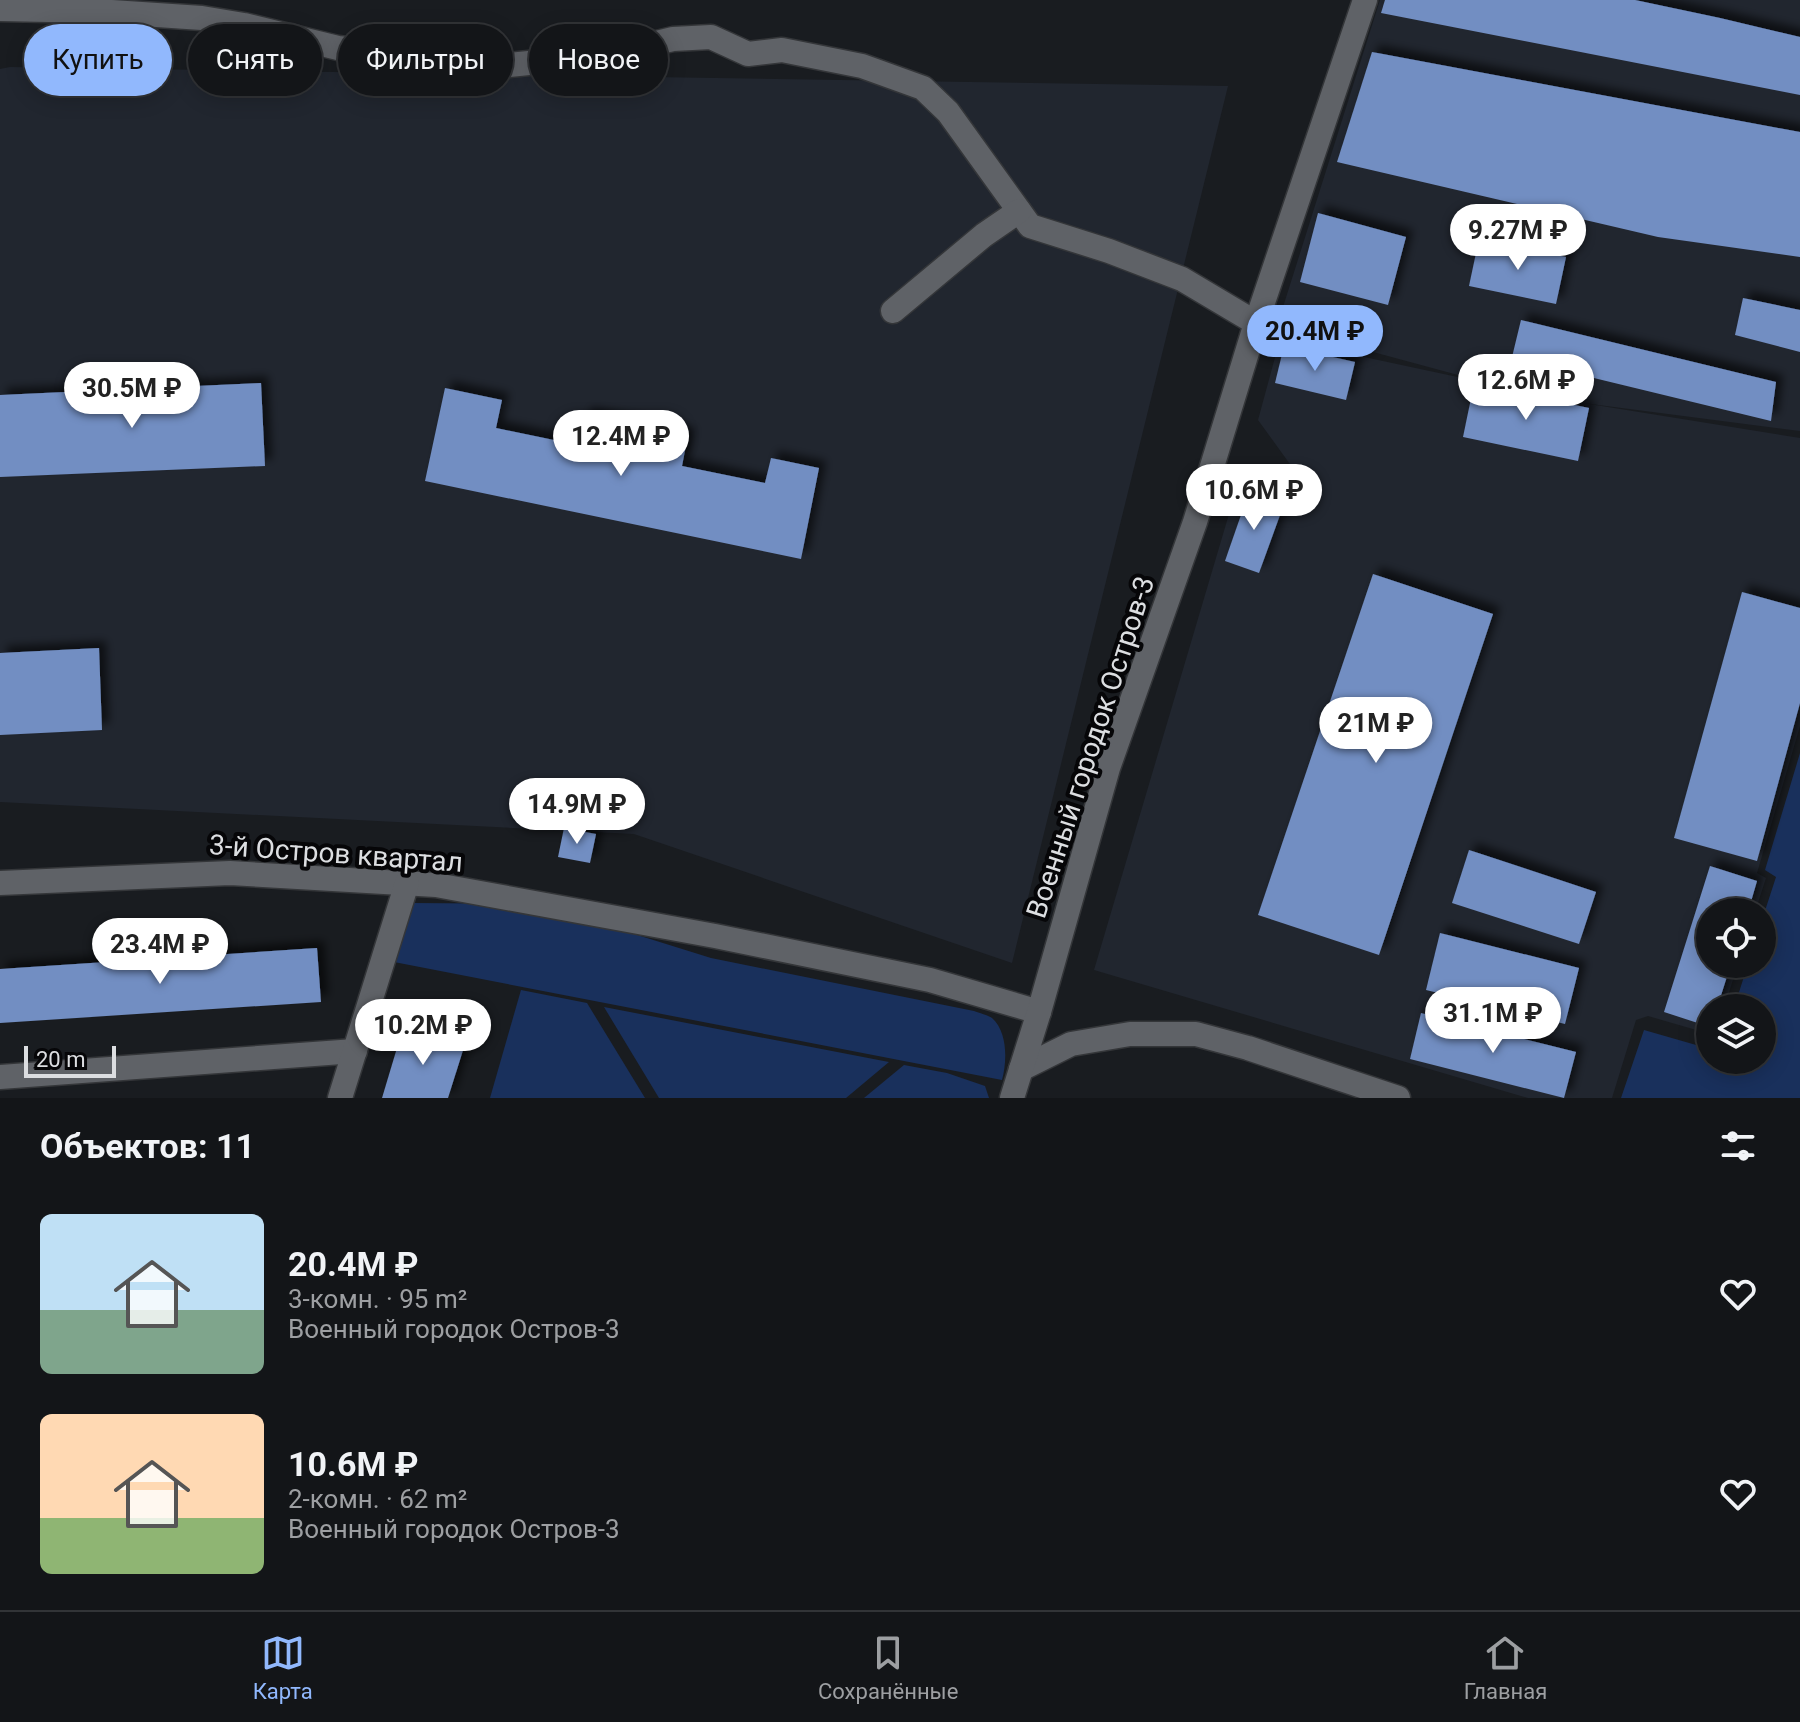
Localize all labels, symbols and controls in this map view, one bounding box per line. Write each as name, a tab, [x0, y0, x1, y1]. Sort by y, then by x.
chip: Купить	[24, 24, 172, 96]
chip: Снять	[188, 24, 322, 96]
chip: Фильтры	[338, 24, 513, 96]
chip: Новое	[529, 24, 668, 96]
pin: 9.27M ₽	[1444, 204, 1592, 272]
text: 9.27M ₽	[1468, 215, 1568, 245]
pin: 20.4M ₽	[1241, 305, 1389, 373]
text: 20.4M ₽	[1265, 316, 1365, 346]
pin: 12.6M ₽	[1452, 354, 1600, 422]
pin: 30.5M ₽	[58, 362, 206, 430]
text: 12.6M ₽	[1476, 365, 1576, 395]
text: 30.5M ₽	[82, 373, 182, 403]
pin: 12.4M ₽	[547, 410, 695, 478]
text: 12.4M ₽	[571, 421, 671, 451]
pin: 10.6M ₽	[1180, 464, 1328, 532]
text: 10.6M ₽	[1204, 475, 1304, 505]
street label: Военный городок Остров-3	[1020, 572, 1161, 922]
pin: 21M ₽	[1320, 697, 1432, 765]
text: 21M ₽	[1337, 708, 1415, 738]
pin: 14.9M ₽	[503, 778, 651, 846]
text: 14.9M ₽	[527, 789, 627, 819]
street label: 3-й Остров квартал	[208, 828, 464, 879]
map controls	[1696, 898, 1776, 1074]
button: locate	[1696, 898, 1776, 978]
pin: 23.4M ₽	[86, 918, 234, 986]
text: 23.4M ₽	[110, 929, 210, 959]
pin: 31.1M ₽	[1419, 987, 1567, 1055]
button: layers	[1696, 994, 1776, 1074]
text: 31.1M ₽	[1443, 998, 1543, 1028]
pin: 10.2M ₽	[349, 999, 497, 1067]
text: 10.2M ₽	[373, 1010, 473, 1040]
scale bar	[24, 1042, 116, 1078]
text: 20 m	[36, 1047, 85, 1072]
icon: filters	[1716, 1124, 1760, 1168]
text: Объектов: 11	[40, 1126, 255, 1166]
text: 20.4M ₽	[288, 1244, 419, 1284]
icon: home	[104, 1246, 200, 1342]
icon: heart	[1716, 1272, 1760, 1316]
text: 3-комн. · 95 m²	[288, 1284, 467, 1314]
text: Военный городок Остров-3	[288, 1314, 620, 1344]
text: 10.6M ₽	[288, 1444, 419, 1484]
icon: home	[104, 1446, 200, 1542]
icon: heart	[1716, 1472, 1760, 1516]
text: 2-комн. · 62 m²	[288, 1484, 467, 1514]
text: Военный городок Остров-3	[288, 1514, 620, 1544]
tab: Карта	[253, 1631, 313, 1704]
tab: Сохранённые	[818, 1631, 958, 1704]
tab: Главная	[1464, 1631, 1547, 1704]

